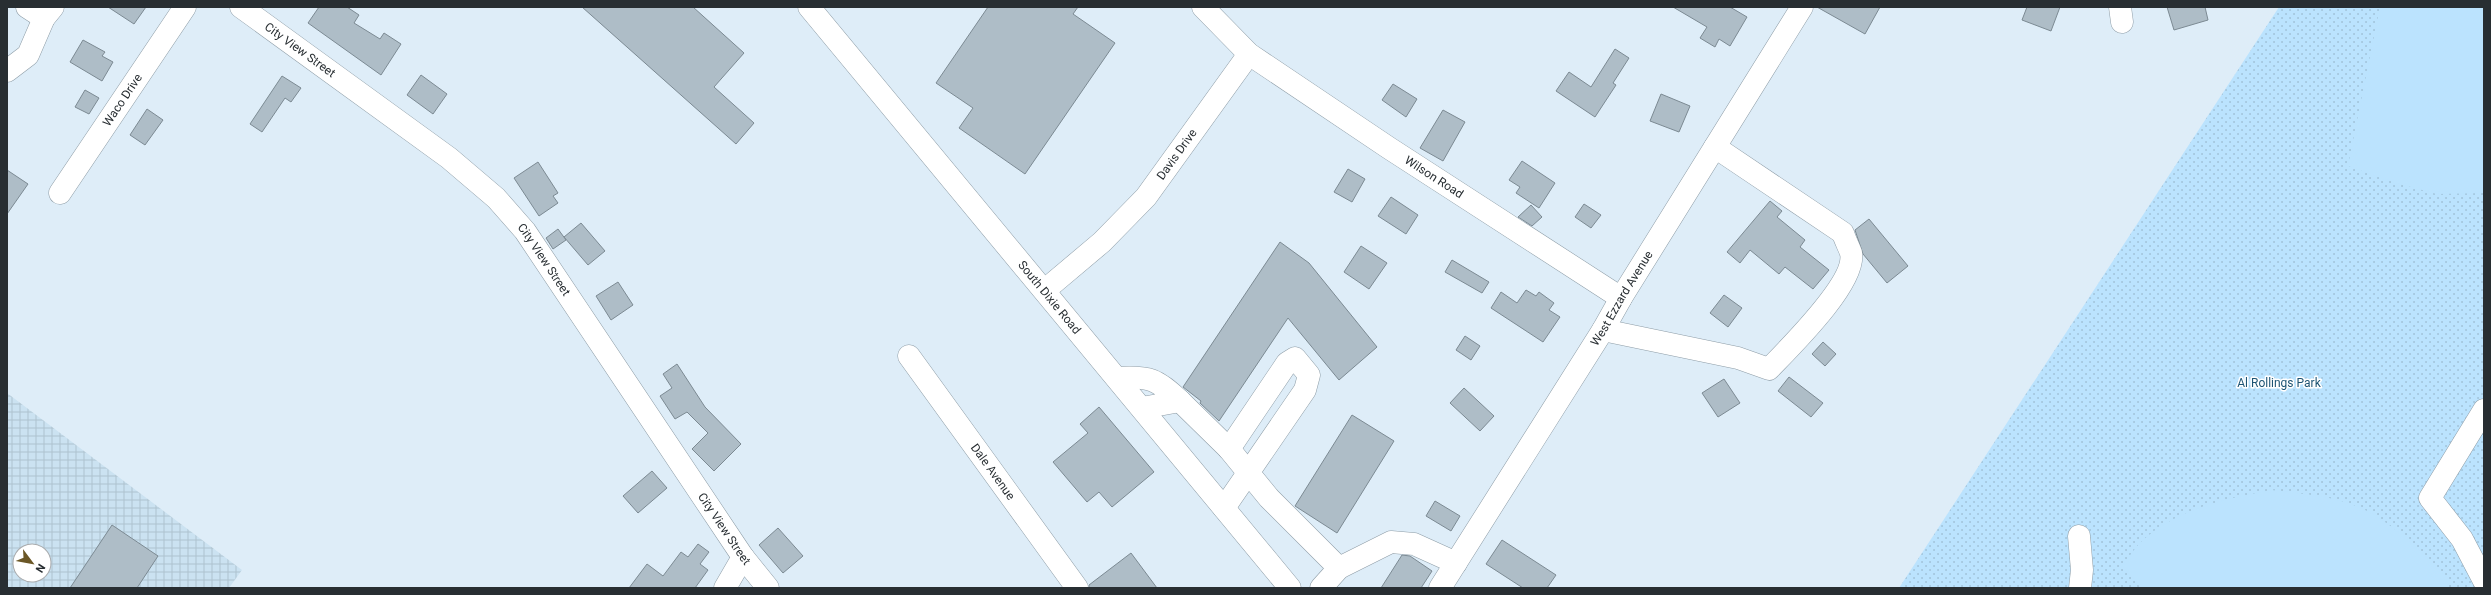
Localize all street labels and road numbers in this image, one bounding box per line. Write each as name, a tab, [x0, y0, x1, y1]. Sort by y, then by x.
street label: City View Street	[262, 20, 338, 80]
street label: Waco Drive	[100, 71, 145, 129]
street label: Davis Drive	[1154, 126, 1200, 182]
street label: Wilson Road	[1402, 153, 1466, 201]
street label: City View Street	[515, 221, 573, 298]
street label: West Ezzard Avenue	[1588, 248, 1656, 348]
street label: South Dixie Road	[1015, 258, 1084, 337]
street label: Dale Avenue	[968, 441, 1018, 503]
street label: City View Street	[695, 490, 754, 568]

